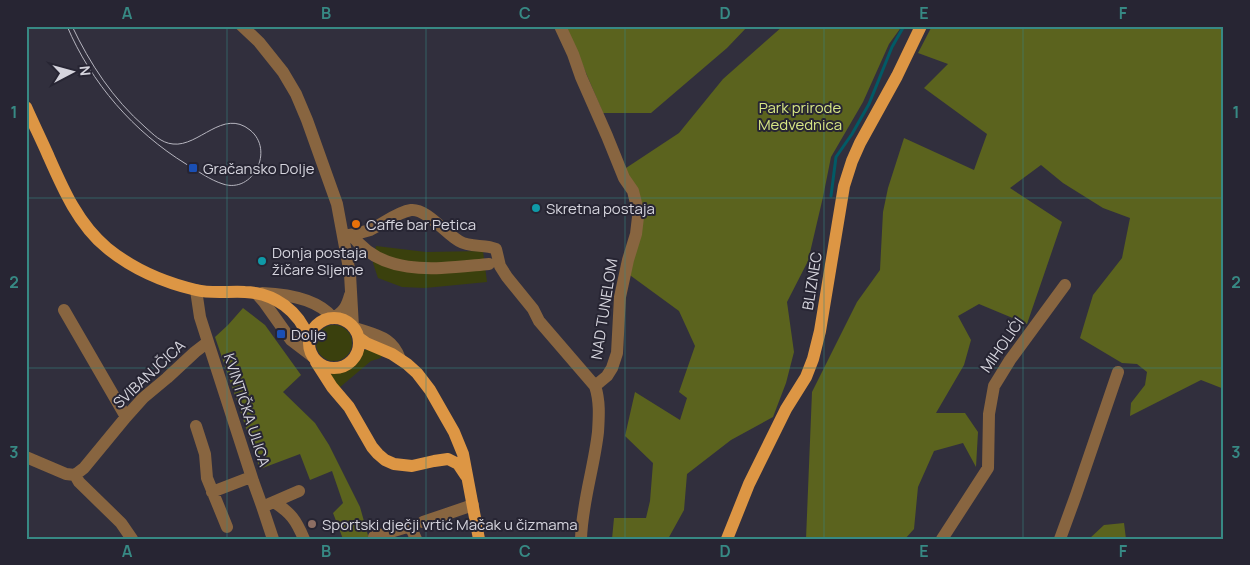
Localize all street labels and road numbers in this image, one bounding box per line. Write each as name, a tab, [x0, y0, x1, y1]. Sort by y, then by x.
street label: BLIZNEC	[797, 250, 827, 312]
street label: NAD TUNELOM	[586, 257, 622, 361]
street label: MIHOLIĆI	[975, 313, 1029, 377]
street label: SVIBANJČICA	[108, 335, 190, 413]
street label: KVINTIČKA ULICA	[219, 351, 275, 470]

